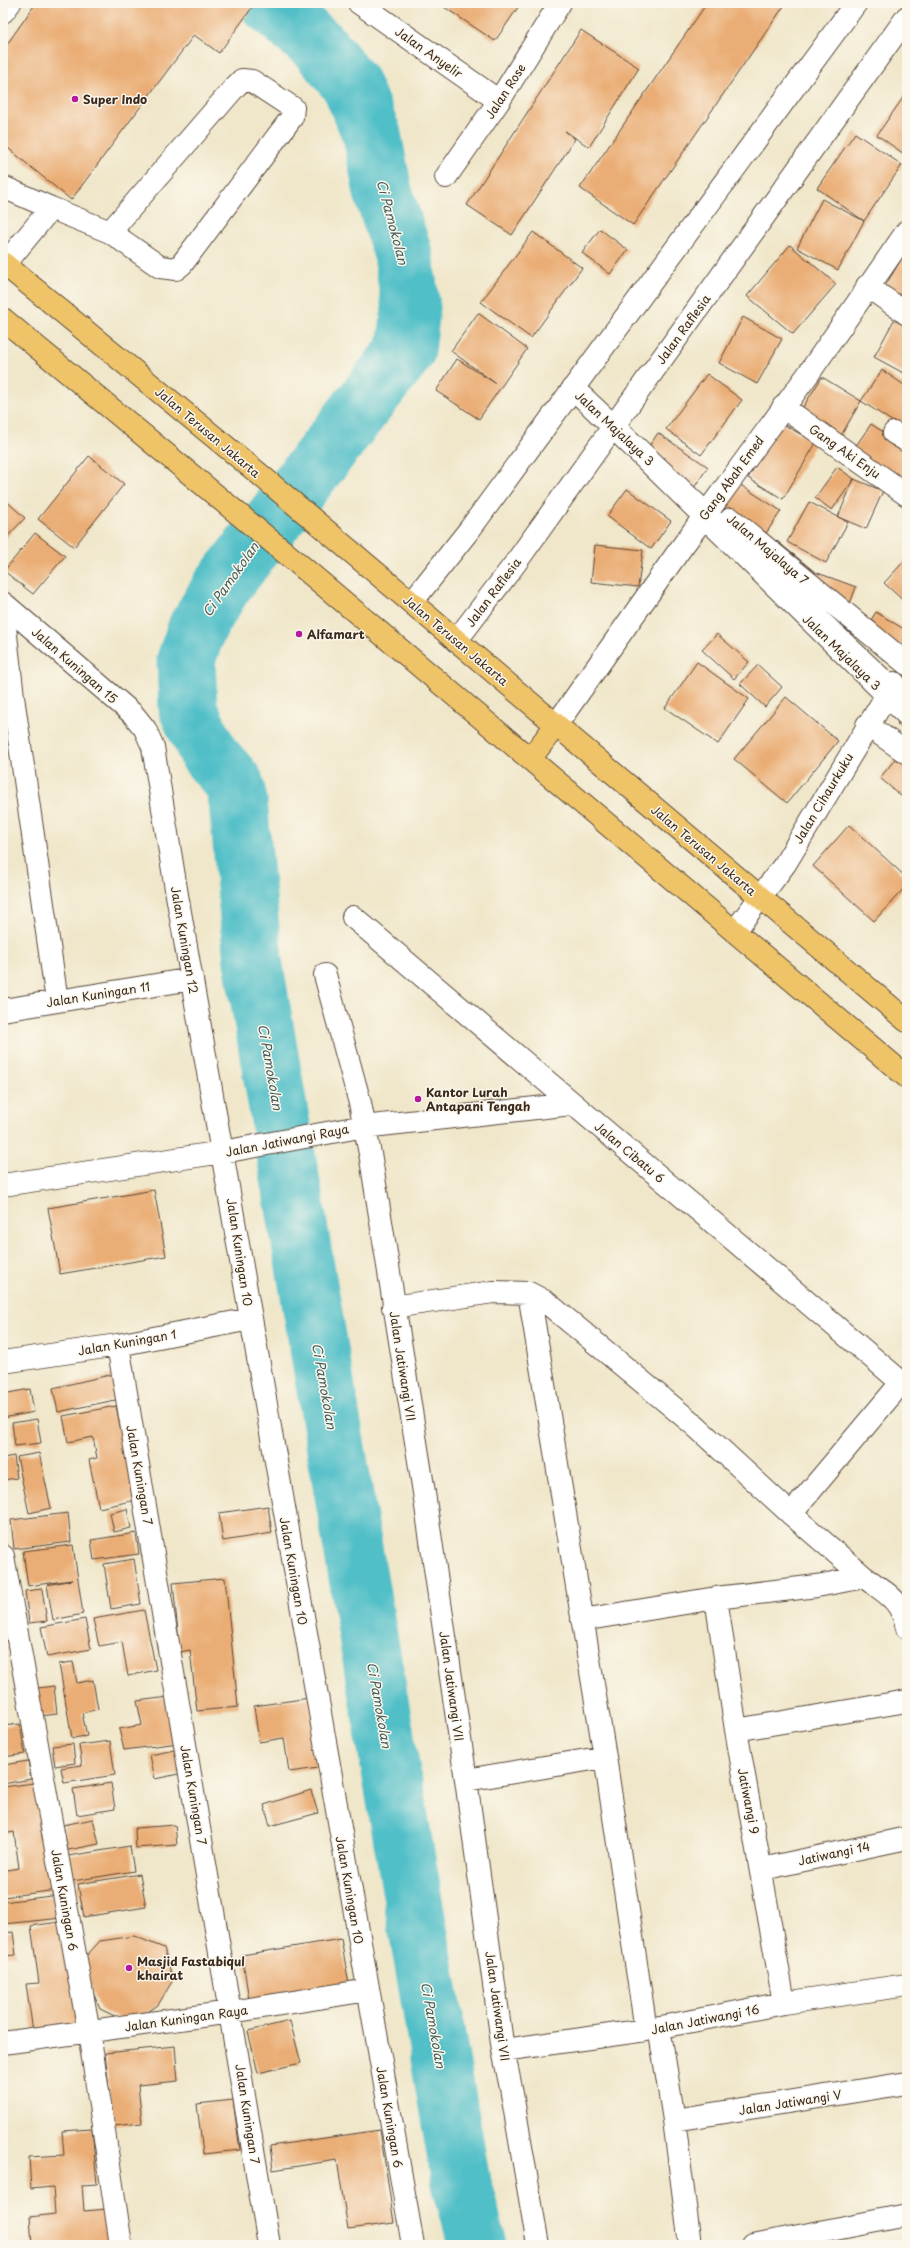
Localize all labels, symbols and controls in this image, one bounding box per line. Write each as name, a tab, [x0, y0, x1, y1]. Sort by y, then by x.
street label: Jalan Anyelir	[392, 22, 467, 82]
street label: Jalan Rose	[480, 60, 530, 122]
place label: Super Indo	[83, 90, 147, 108]
marker: Super Indo	[70, 94, 80, 104]
water label: Ci Pamokolan	[373, 177, 414, 267]
street label: Jalan Raflesia	[652, 290, 715, 368]
street label: Jalan Terusan Jakarta	[151, 382, 265, 482]
street label: Jalan Majalaya 3	[571, 386, 659, 470]
street label: Gang Aki Enju	[806, 420, 884, 482]
street label: Gang Abah Emed	[694, 432, 768, 524]
street label: Jalan Majalaya 7	[723, 509, 813, 589]
water label: Ci Pamokolan	[197, 537, 263, 620]
street label: Jalan Raflesia	[461, 553, 525, 630]
street label: Jalan Terusan Jakarta	[399, 590, 513, 690]
street label: Jalan Majalaya 3	[799, 610, 885, 694]
street label: Jalan Kuningan 15	[28, 623, 122, 707]
place label: Alfamart	[307, 625, 365, 643]
marker: Alfamart	[294, 629, 304, 639]
street label: Jalan Cihaurkuku	[789, 749, 857, 847]
street label: Jalan Terusan Jakarta	[647, 800, 761, 900]
street label: Jalan Kuningan 12	[167, 885, 203, 995]
street label: Jalan Kuningan 11	[45, 977, 151, 1011]
water label: Ci Pamokolan	[254, 1022, 288, 1112]
place label: Kantor Lurah Antapani Tengah	[426, 1083, 530, 1115]
marker: Kantor Lurah Antapani Tengah	[413, 1094, 423, 1104]
street label: Jalan Cibatu 6	[591, 1117, 669, 1187]
street label: Jalan Jatiwangi Raya	[224, 1119, 351, 1161]
street label: Jalan Kuningan 10	[223, 1197, 257, 1308]
street label: Jalan Jatiwangi VII	[385, 1310, 421, 1422]
street label: Jalan Kuningan 1	[76, 1324, 178, 1360]
water label: Ci Pamokolan	[308, 1341, 342, 1431]
street label: Jalan Kuningan 7	[122, 1424, 158, 1527]
street label: Jalan Kuningan 10	[276, 1516, 312, 1627]
street label: Jalan Jatiwangi VII	[435, 1630, 469, 1742]
water label: Ci Pamokolan	[363, 1660, 397, 1750]
street label: Jalan Kuningan 7	[176, 1744, 212, 1847]
street label: Jatiwangi 9	[734, 1767, 764, 1835]
street label: Jalan Kuningan 10	[332, 1835, 368, 1946]
street label: Jatiwangi 14	[796, 1837, 872, 1869]
street label: Jalan Kuningan 6	[47, 1848, 83, 1952]
street label: Jalan Jatiwangi VII	[481, 1950, 515, 2062]
place label: Masjid Fastabiqul khairat	[137, 1952, 245, 1984]
marker: Masjid Fastabiqul khairat	[124, 1963, 134, 1973]
water label: Ci Pamokolan	[417, 1980, 451, 2070]
street label: Jalan Kuningan Raya	[123, 2000, 249, 2036]
street label: Jalan Jatiwangi 16	[649, 2000, 761, 2038]
street label: Jalan Kuningan 7	[231, 2063, 265, 2166]
street label: Jalan Kuningan 6	[372, 2065, 408, 2169]
street label: Jalan Jatiwangi V	[737, 2085, 843, 2119]

